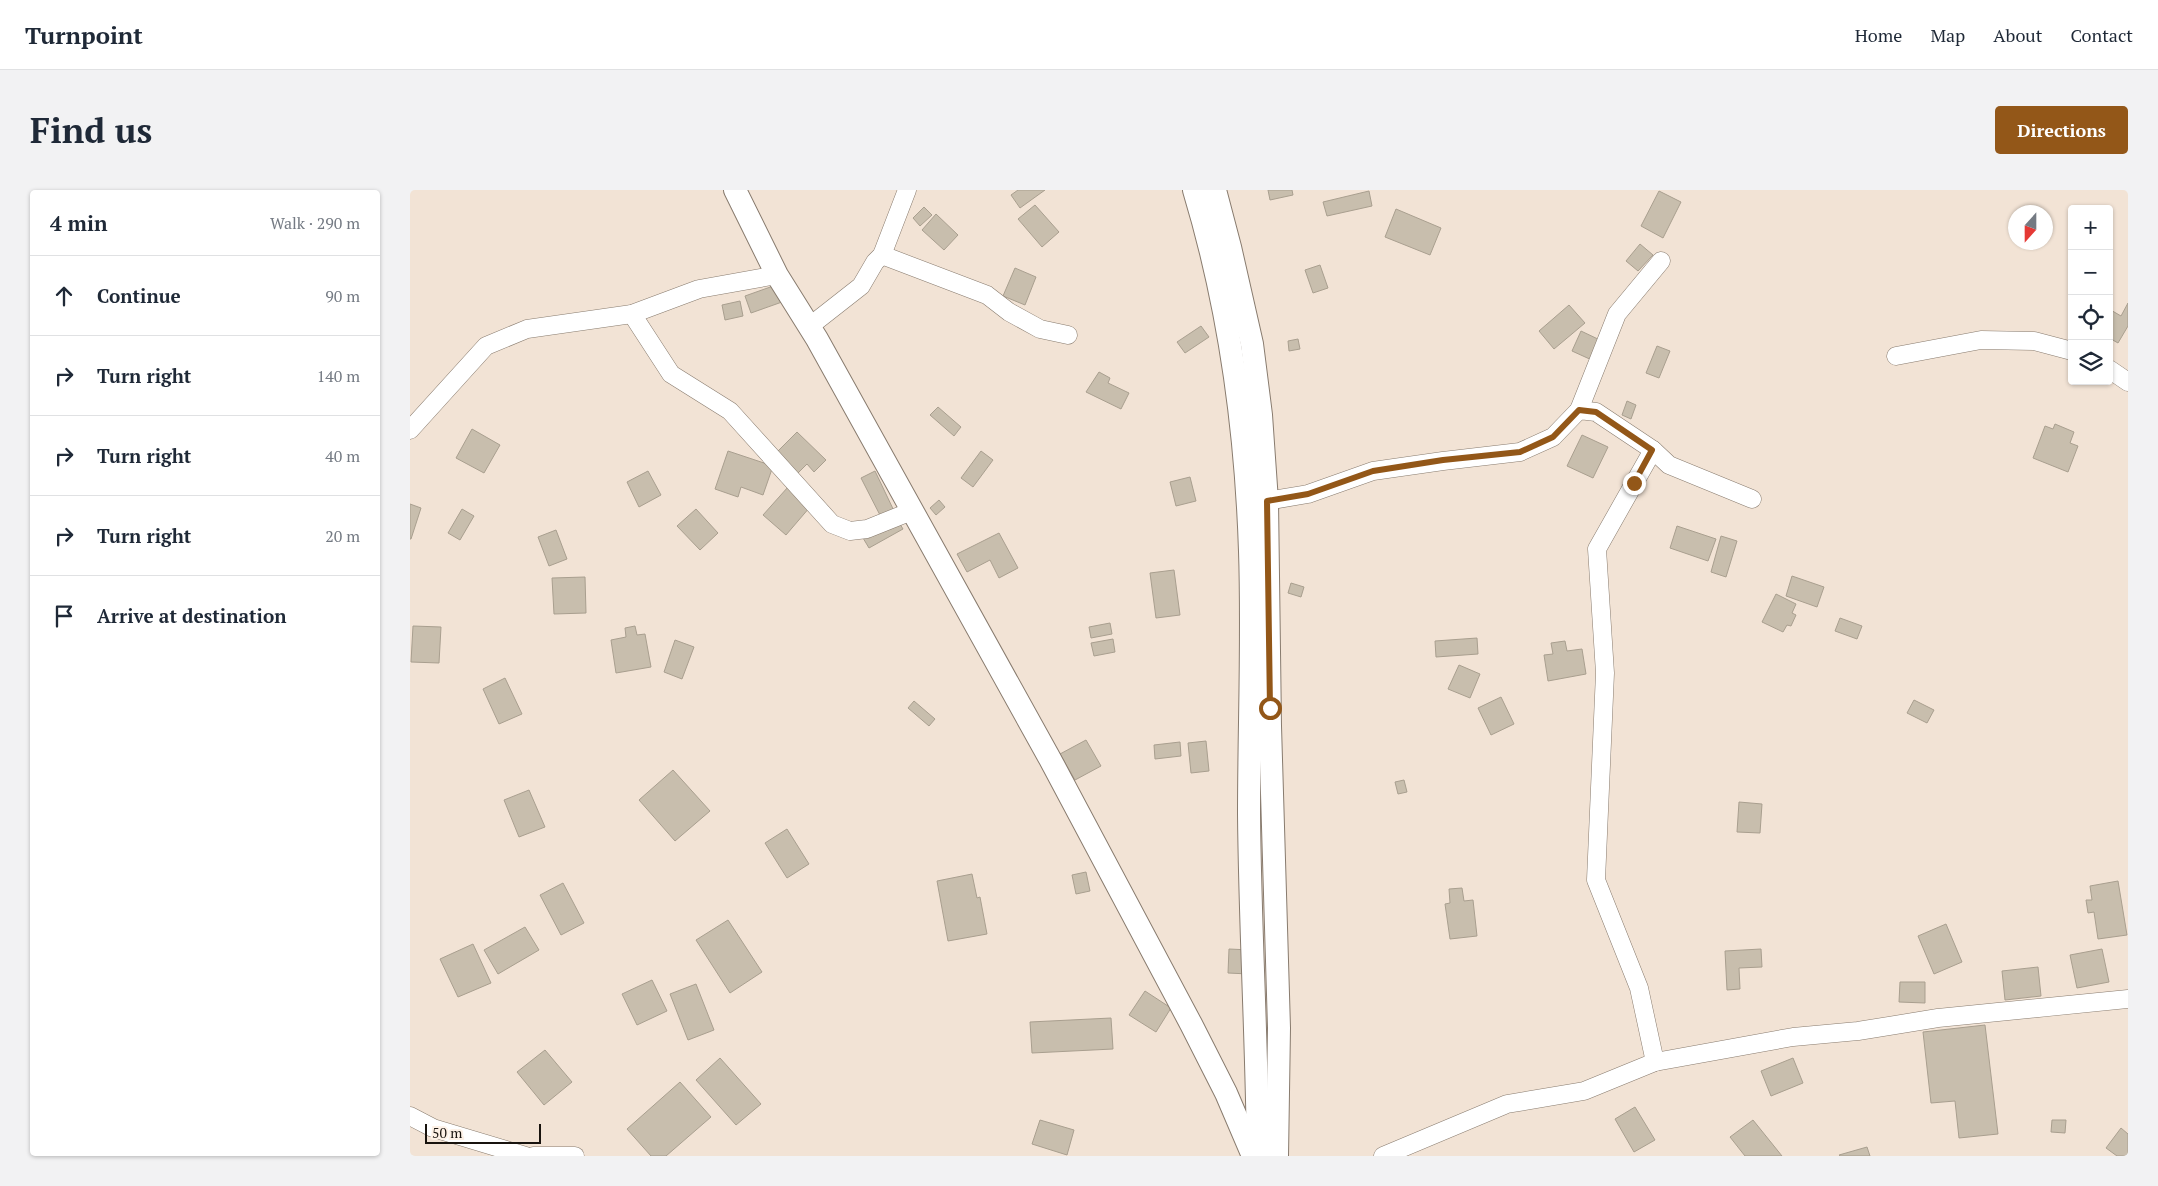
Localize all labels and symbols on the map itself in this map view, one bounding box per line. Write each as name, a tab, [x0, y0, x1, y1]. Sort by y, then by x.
north arrow	[2008, 205, 2053, 250]
route end	[1623, 472, 1646, 495]
route start	[1259, 697, 1282, 720]
scale bar	[425, 1121, 541, 1144]

